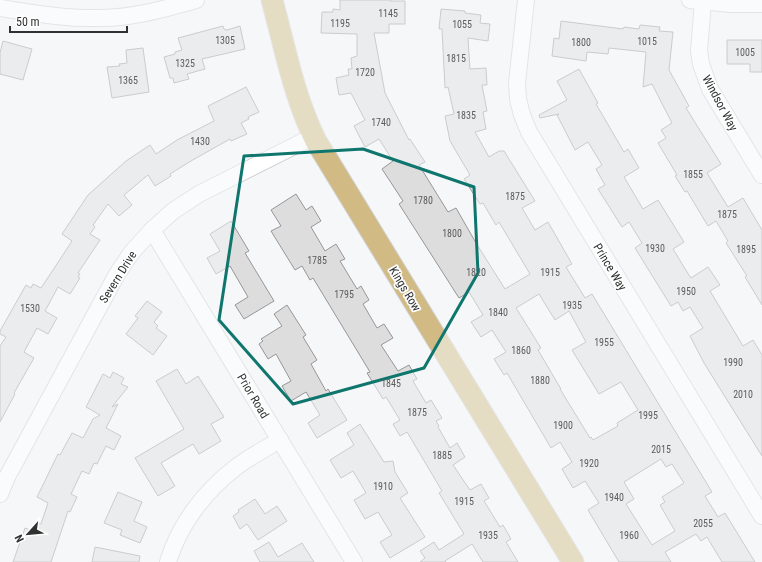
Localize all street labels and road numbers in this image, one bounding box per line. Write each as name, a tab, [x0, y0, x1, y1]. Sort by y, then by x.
street label: Windsor Way	[699, 73, 741, 133]
street label: Prince Way	[591, 241, 629, 293]
street label: Severn Drive	[97, 248, 140, 306]
street label: Kings Row	[386, 264, 424, 314]
street label: Prior Road	[234, 371, 272, 421]

